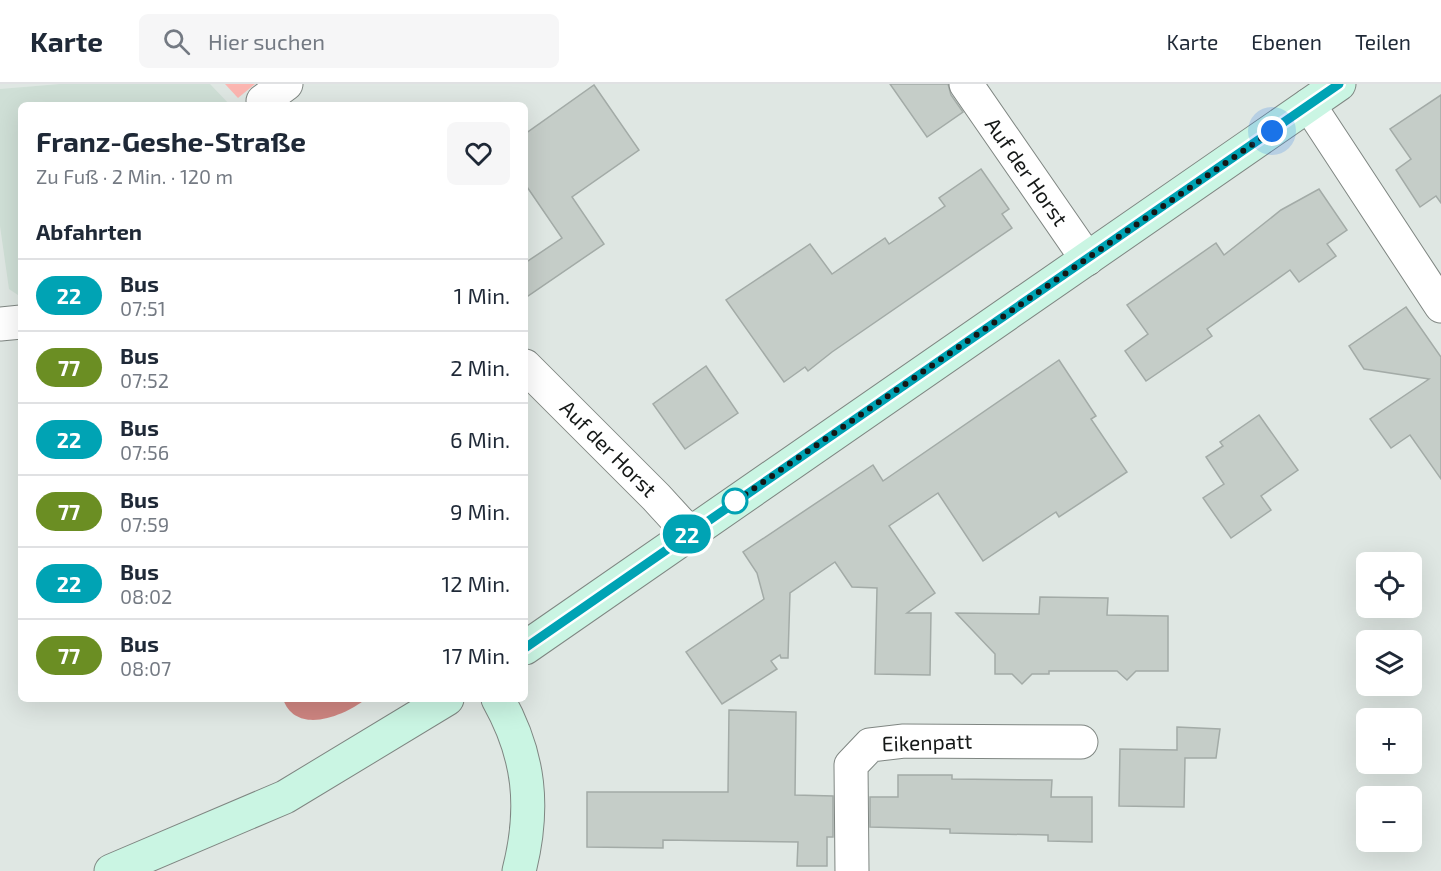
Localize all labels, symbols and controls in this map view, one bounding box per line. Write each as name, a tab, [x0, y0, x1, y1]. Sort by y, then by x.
search box	[139, 14, 559, 68]
text: Karte	[30, 24, 103, 58]
icon: search	[160, 25, 193, 58]
text: Hier suchen	[208, 28, 325, 54]
text: Karte	[1167, 29, 1218, 54]
text: Ebenen	[1251, 29, 1322, 54]
text: Teilen	[1355, 29, 1411, 54]
street label: Auf der Horst	[981, 112, 1074, 230]
your location	[1257, 116, 1287, 146]
button: heart	[447, 122, 510, 185]
text: Franz-Geshe-Straße	[36, 124, 306, 158]
text: Zu Fuß · 2 Min. · 120 m	[36, 164, 233, 188]
text: Abfahrten	[36, 218, 142, 244]
text: Bus	[120, 270, 159, 296]
text: 1 Min.	[454, 282, 510, 308]
text: 22	[57, 283, 81, 308]
text: 07:51	[120, 296, 166, 320]
text: Bus	[120, 342, 159, 368]
text: 2 Min.	[450, 354, 510, 380]
text: 77	[58, 355, 80, 380]
text: 07:52	[120, 368, 169, 392]
street label: Auf der Horst	[556, 394, 663, 501]
text: Bus	[120, 414, 159, 440]
text: 6 Min.	[450, 426, 510, 452]
text: 22	[57, 427, 81, 452]
text: 07:56	[120, 440, 169, 464]
text: Bus	[120, 486, 159, 512]
unlabelled marker	[722, 488, 748, 514]
text: 9 Min.	[450, 498, 510, 524]
text: 77	[58, 499, 80, 524]
text: 07:59	[120, 512, 169, 536]
line badge: 22	[660, 514, 714, 554]
text: 22	[675, 522, 699, 547]
map controls	[1356, 552, 1422, 852]
button: locate	[1356, 552, 1422, 618]
text: Bus	[120, 558, 159, 584]
text: 12 Min.	[441, 570, 510, 596]
text: 22	[57, 571, 81, 596]
text: 08:02	[120, 584, 172, 608]
text: Bus	[120, 630, 159, 656]
button: layers	[1356, 630, 1422, 696]
text: 17 Min.	[443, 642, 510, 668]
text: 77	[58, 643, 80, 668]
text: 08:07	[120, 656, 171, 680]
button: +	[1356, 708, 1422, 774]
street label: Eikenpatt	[881, 727, 973, 756]
button: −	[1356, 786, 1422, 852]

